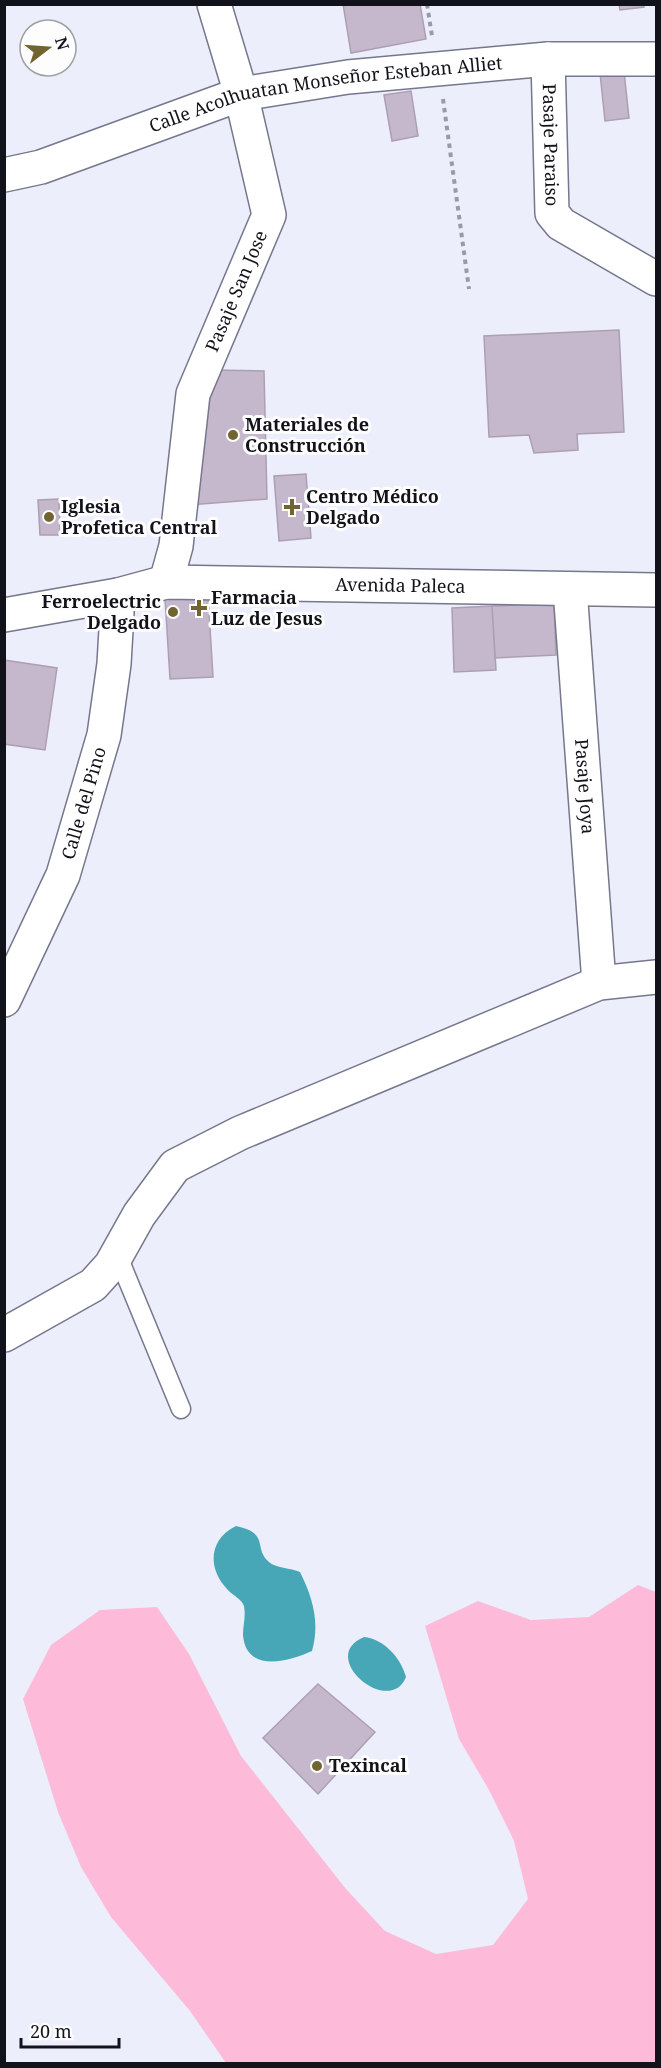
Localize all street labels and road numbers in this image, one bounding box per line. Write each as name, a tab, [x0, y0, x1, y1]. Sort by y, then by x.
street label: Calle Acolhuatan Monseñor Esteban Alliet	[146, 50, 503, 138]
street label: Pasaje Paraiso	[538, 83, 565, 207]
street label: Pasaje San Jose	[199, 226, 272, 355]
street label: Avenida Paleca	[335, 572, 466, 598]
street label: Pasaje Joya	[570, 738, 601, 835]
street label: Calle del Pino	[55, 744, 111, 862]

